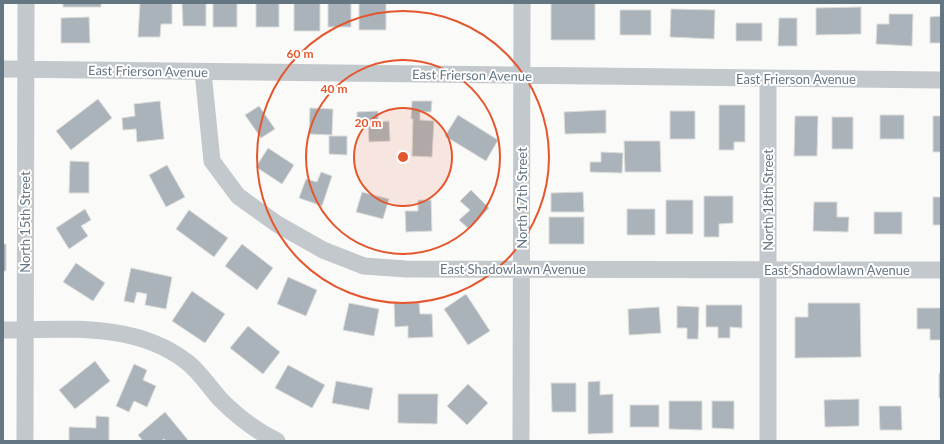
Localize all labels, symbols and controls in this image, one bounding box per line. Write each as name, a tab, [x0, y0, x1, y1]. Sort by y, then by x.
text: 60 m	[287, 46, 313, 61]
street label: East Frierson Avenue	[88, 62, 208, 80]
street label: East Frierson Avenue	[412, 66, 532, 84]
street label: East Frierson Avenue	[736, 71, 856, 87]
text: 40 m	[321, 81, 347, 96]
text: 20 m	[355, 115, 381, 130]
street label: North 17th Street	[514, 147, 530, 249]
street label: North 18th Street	[760, 149, 776, 251]
centre of rings	[396, 150, 410, 164]
street label: North 15th Street	[17, 171, 33, 273]
street label: East Shadowlawn Avenue	[440, 261, 586, 277]
street label: East Shadowlawn Avenue	[764, 262, 910, 278]

